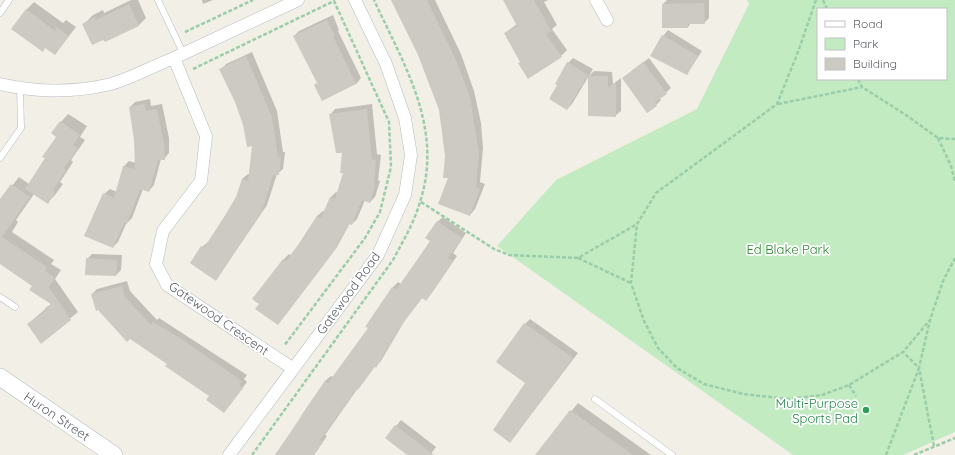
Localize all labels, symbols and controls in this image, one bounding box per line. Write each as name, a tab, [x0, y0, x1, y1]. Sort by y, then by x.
legend	[817, 8, 947, 80]
text: Road	[853, 16, 883, 31]
text: Park	[853, 36, 878, 51]
text: Building	[853, 56, 897, 71]
park label: Ed Blake Park	[746, 241, 830, 257]
street label: Gatewood Road	[313, 249, 383, 337]
street label: Gatewood Crescent	[166, 278, 272, 358]
street label: Huron Street	[21, 388, 93, 444]
place label: Multi-Purpose Sports Pad	[775, 395, 858, 426]
marker: Multi-Purpose Sports Pad	[861, 405, 871, 415]

